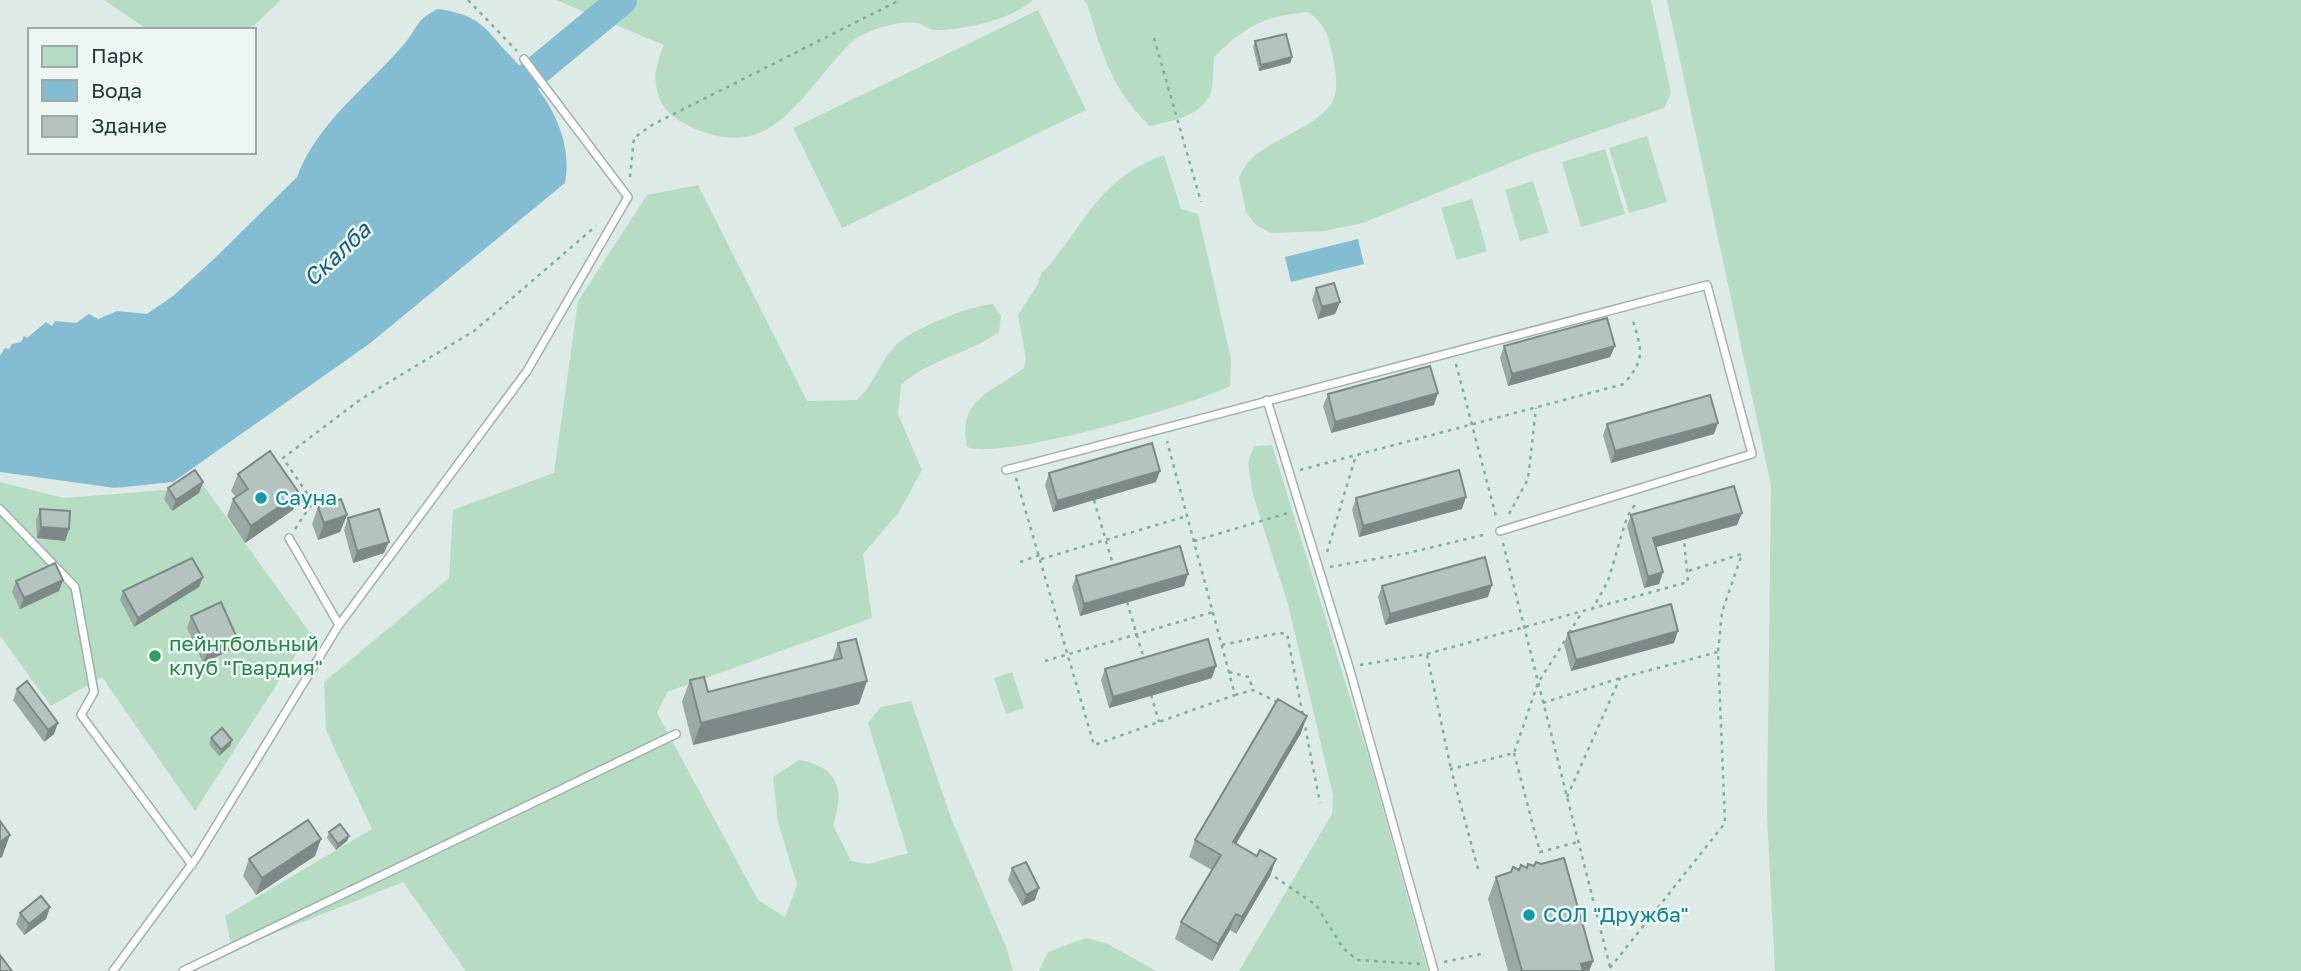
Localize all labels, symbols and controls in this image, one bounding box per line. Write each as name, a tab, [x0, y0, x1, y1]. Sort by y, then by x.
legend	[28, 28, 256, 154]
text: Парк	[91, 42, 144, 68]
text: Вода	[91, 77, 142, 103]
text: Здание	[91, 112, 167, 138]
water label: Скалба	[297, 214, 377, 291]
place label: Сауна	[275, 484, 337, 510]
marker: Сауна	[253, 490, 269, 506]
place label: пейнтбольный клуб "Гвардия"	[169, 630, 323, 680]
marker: пейнтбольный клуб "Гвардия"	[147, 648, 163, 664]
place label: СОЛ "Дружба"	[1543, 901, 1689, 927]
marker: СОЛ "Дружба"	[1521, 907, 1537, 923]

